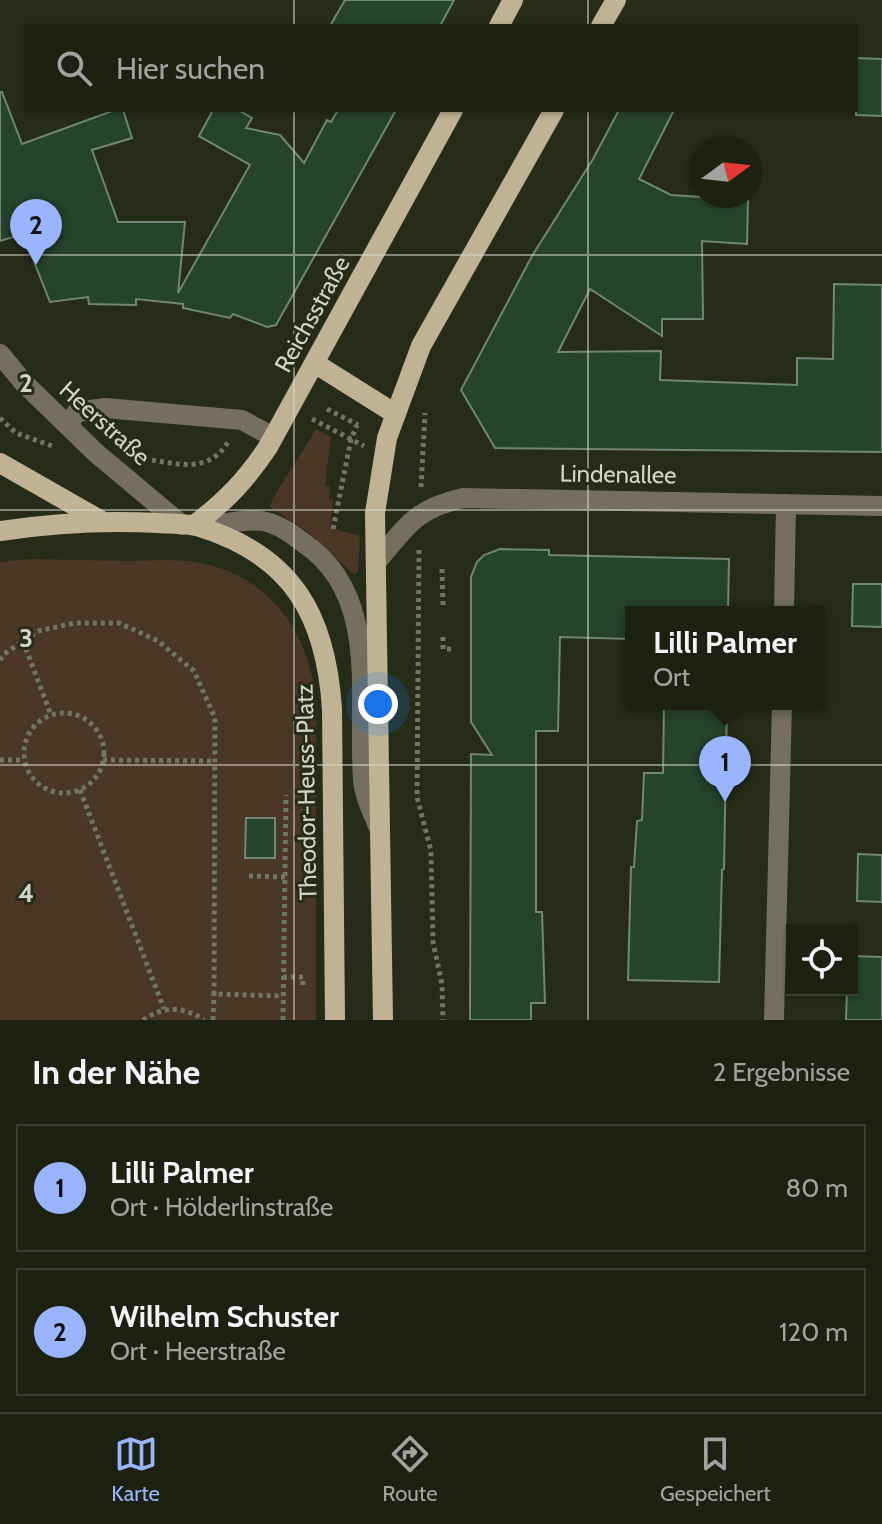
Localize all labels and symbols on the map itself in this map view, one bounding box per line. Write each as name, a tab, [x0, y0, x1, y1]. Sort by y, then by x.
north arrow	[690, 136, 762, 208]
pin: 2	[10, 199, 62, 265]
street label: Reichsstraße	[268, 251, 356, 377]
text: 2	[19, 367, 33, 399]
street label: Heerstraße	[54, 375, 156, 471]
street label: Lindenallee	[559, 458, 677, 490]
text: 3	[19, 622, 33, 654]
street label: Theodor-Heuss-Platz	[290, 684, 322, 900]
your location	[358, 684, 398, 724]
pin: 1	[699, 736, 751, 802]
text: 4	[18, 877, 34, 909]

